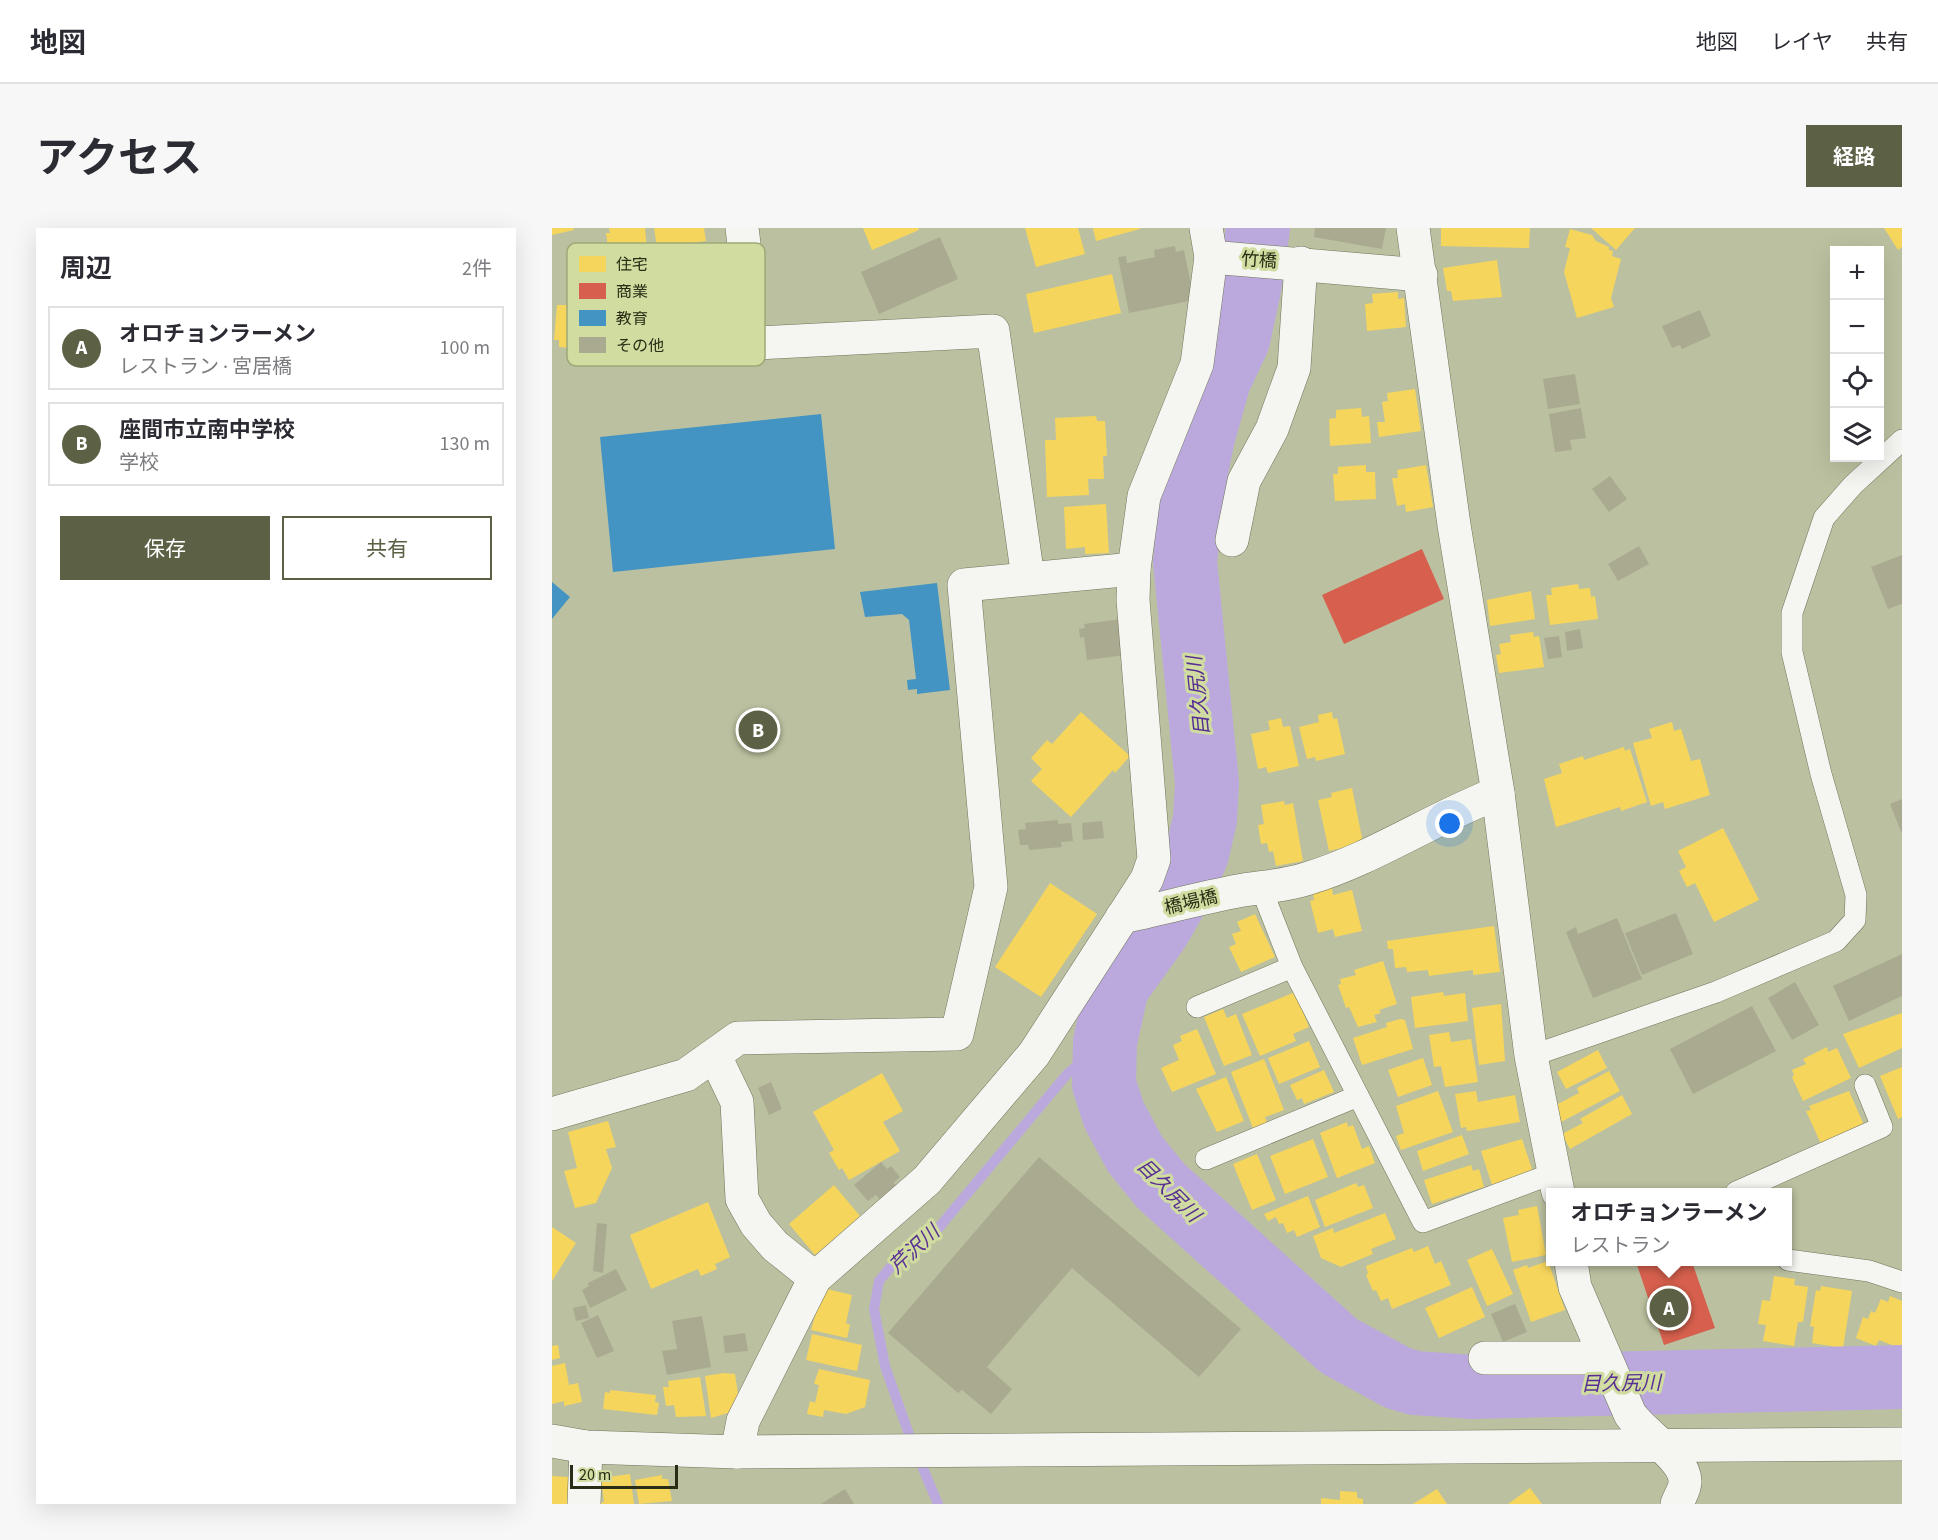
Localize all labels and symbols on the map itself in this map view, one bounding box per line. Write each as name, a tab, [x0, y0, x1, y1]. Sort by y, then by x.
legend	[567, 243, 765, 366]
street label: 竹橋	[1240, 247, 1278, 274]
text: 住宅	[616, 254, 648, 276]
text: 商業	[616, 281, 648, 303]
text: 教育	[616, 308, 648, 330]
text: その他	[616, 335, 664, 357]
water label: 目久尻川	[1181, 653, 1217, 737]
pin: B	[738, 708, 778, 752]
your location	[1435, 809, 1464, 838]
street label: 橋場橋	[1162, 884, 1220, 921]
water label: 目久尻川	[1130, 1153, 1208, 1230]
water label: 芹沢川	[883, 1218, 948, 1280]
pin: A	[1650, 1286, 1688, 1330]
water label: 目久尻川	[1581, 1369, 1663, 1399]
scale bar	[570, 1462, 678, 1490]

